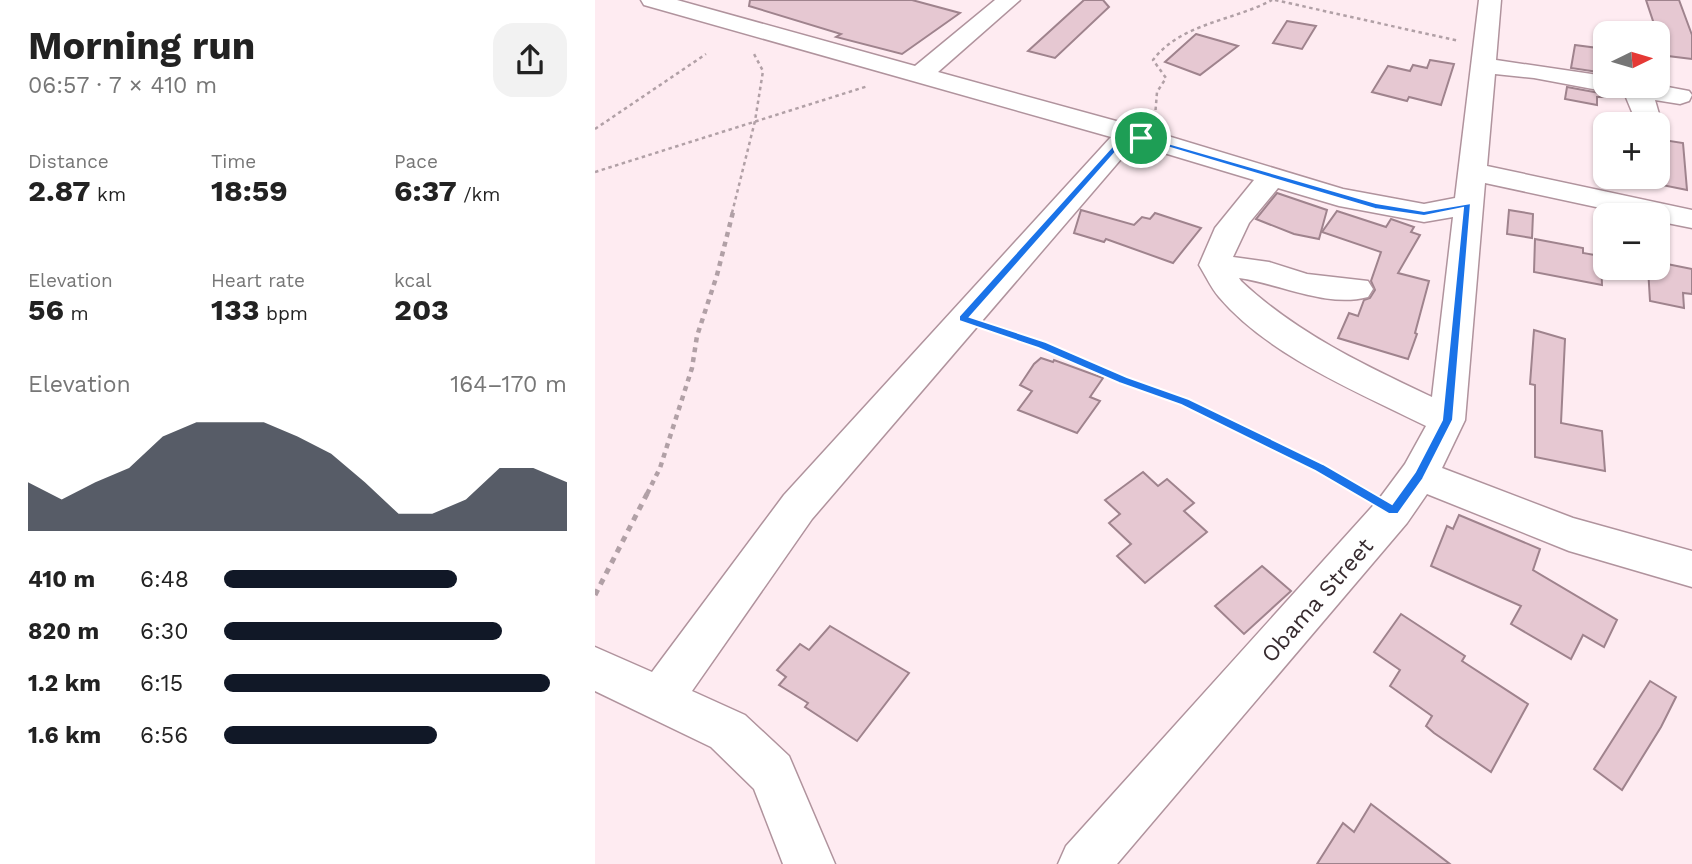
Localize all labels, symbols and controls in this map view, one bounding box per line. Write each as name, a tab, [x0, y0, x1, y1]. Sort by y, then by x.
north arrow	[1593, 21, 1669, 98]
map controls	[1593, 21, 1670, 280]
button: share	[493, 23, 567, 97]
text: Morning run	[28, 24, 255, 68]
text: 06:57 · 7 × 410 m	[28, 72, 217, 99]
pin	[1111, 108, 1171, 168]
button: +	[1593, 112, 1670, 189]
icon: arrive	[1122, 119, 1160, 157]
text: Distance	[28, 150, 109, 173]
text: Time	[211, 150, 256, 173]
text: Pace	[394, 150, 438, 173]
text: 2.87	[28, 173, 91, 208]
text: 18:59	[211, 173, 288, 208]
text: 6:37	[394, 173, 457, 208]
text: km	[91, 183, 126, 206]
text: /km	[457, 183, 500, 206]
button: −	[1593, 203, 1670, 280]
text: Elevation	[28, 269, 113, 292]
text: Heart rate	[211, 269, 305, 292]
text: kcal	[394, 269, 432, 292]
text: 56	[28, 292, 64, 327]
text: 133	[211, 292, 260, 327]
text: 203	[394, 292, 449, 327]
text: m	[64, 302, 89, 325]
text: bpm	[260, 302, 308, 325]
text: Elevation	[28, 371, 131, 398]
text: 164–170 m	[450, 371, 567, 398]
street label: Obama Street	[1256, 532, 1379, 668]
text: 410 m	[28, 566, 95, 593]
text: 6:48	[140, 566, 189, 593]
text: 820 m	[28, 618, 99, 645]
text: 6:30	[140, 618, 189, 645]
text: 1.2 km	[28, 670, 101, 697]
text: 6:15	[140, 670, 183, 697]
text: 1.6 km	[28, 722, 101, 749]
text: 6:56	[140, 722, 188, 749]

